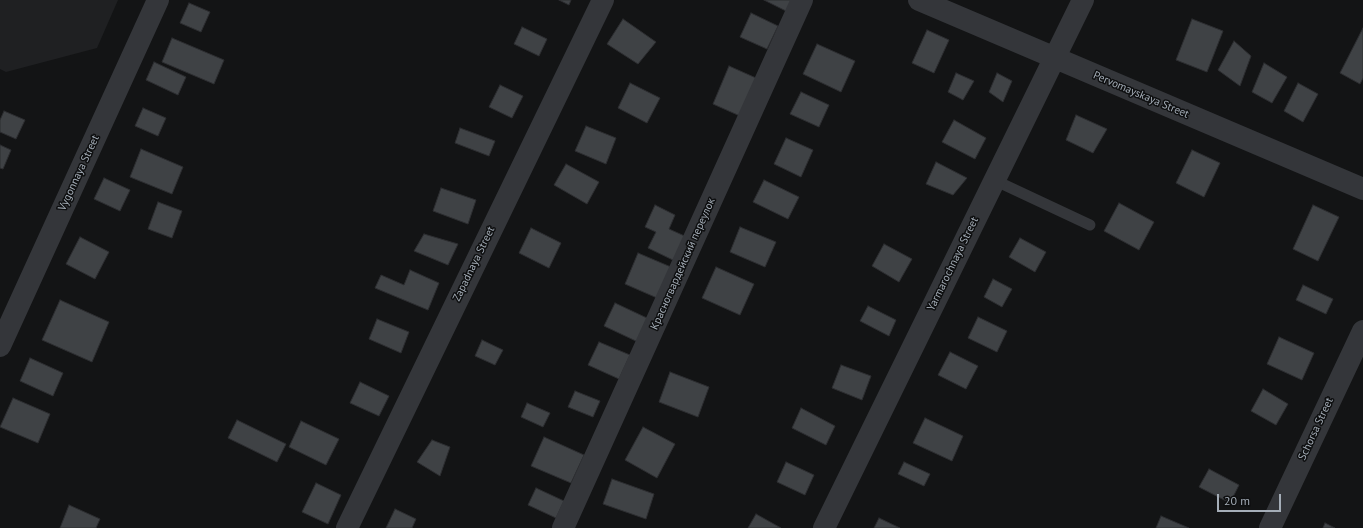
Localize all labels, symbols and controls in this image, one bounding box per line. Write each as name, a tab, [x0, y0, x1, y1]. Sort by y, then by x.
street label: Pervomayskaya Street	[1091, 69, 1191, 121]
street label: Vygonnaya Street	[56, 133, 102, 213]
street label: Красногвардейский переулок	[648, 196, 718, 332]
street label: Yarmarochnaya Street	[925, 215, 981, 313]
street label: Zapadnaya Street	[450, 224, 498, 304]
street label: Schorsa Street	[1296, 396, 1336, 462]
scale bar	[1219, 486, 1283, 512]
text: 20 m	[1224, 493, 1250, 508]

